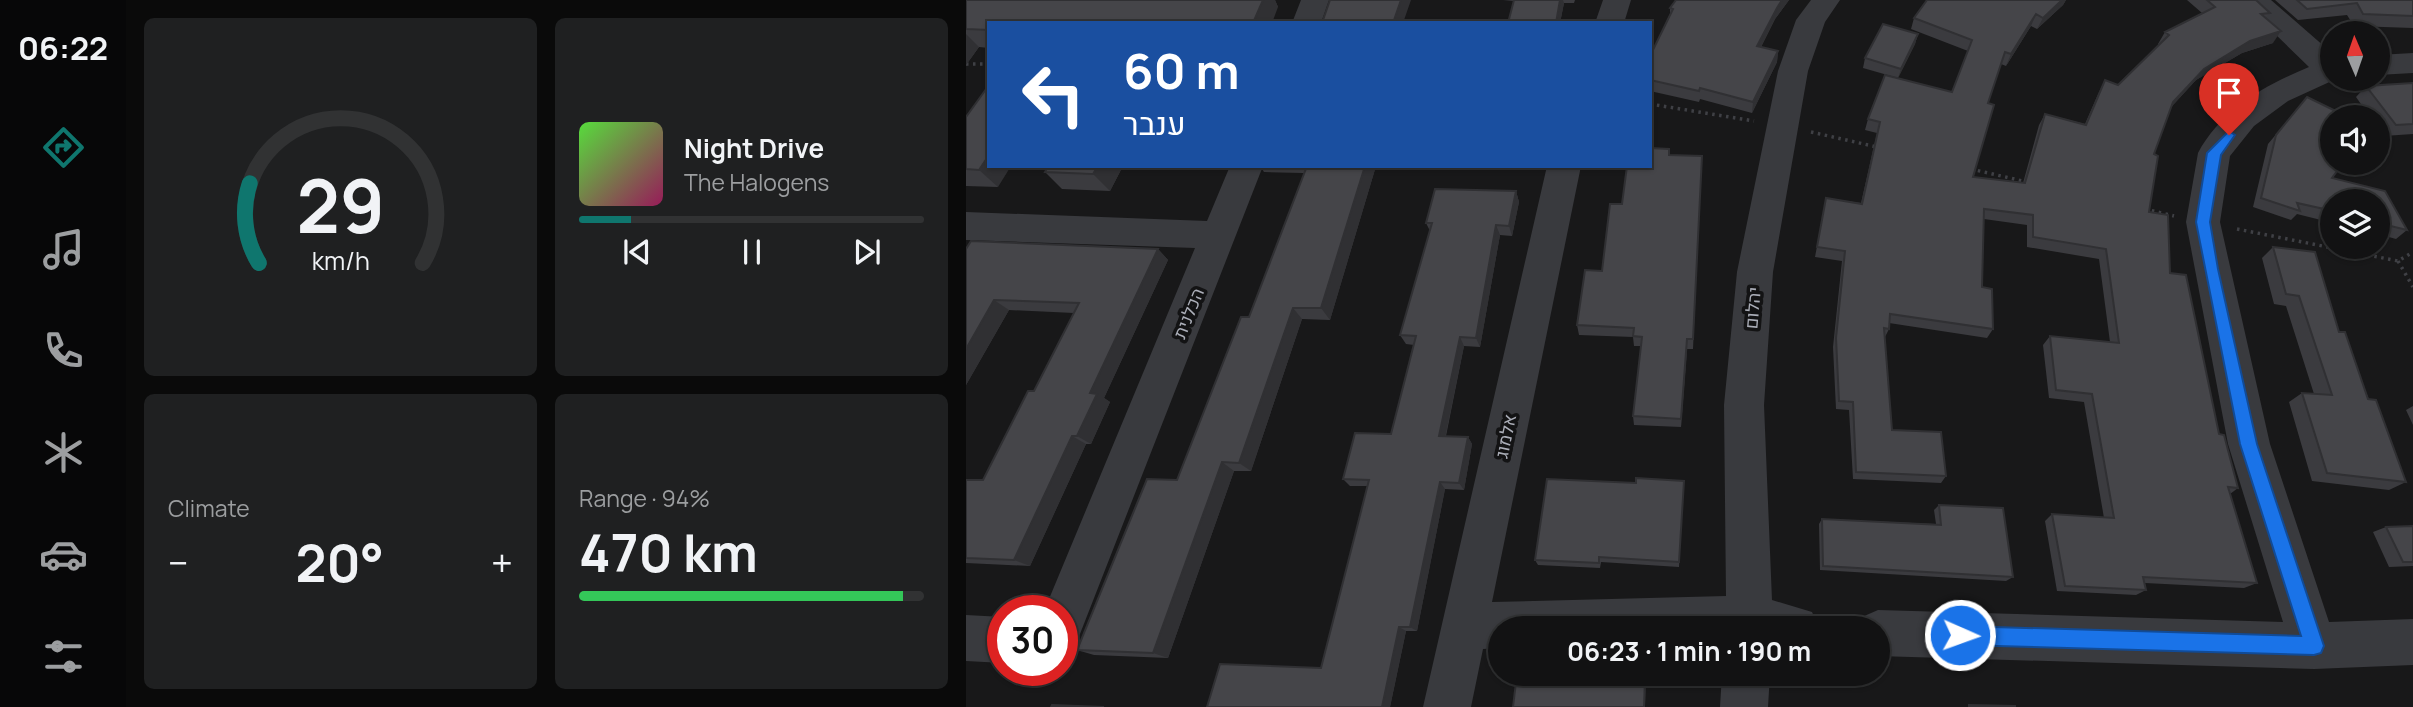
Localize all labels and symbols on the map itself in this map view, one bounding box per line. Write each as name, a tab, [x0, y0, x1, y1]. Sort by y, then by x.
north arrow	[2320, 21, 2390, 91]
pin	[2199, 63, 2259, 135]
street label: הכלנית	[1167, 284, 1209, 342]
street label: יהלום	[1738, 286, 1766, 330]
street label: אלמוג	[1489, 412, 1521, 460]
speed limit sign: 30	[987, 595, 1078, 686]
position arrow	[1923, 598, 1997, 672]

